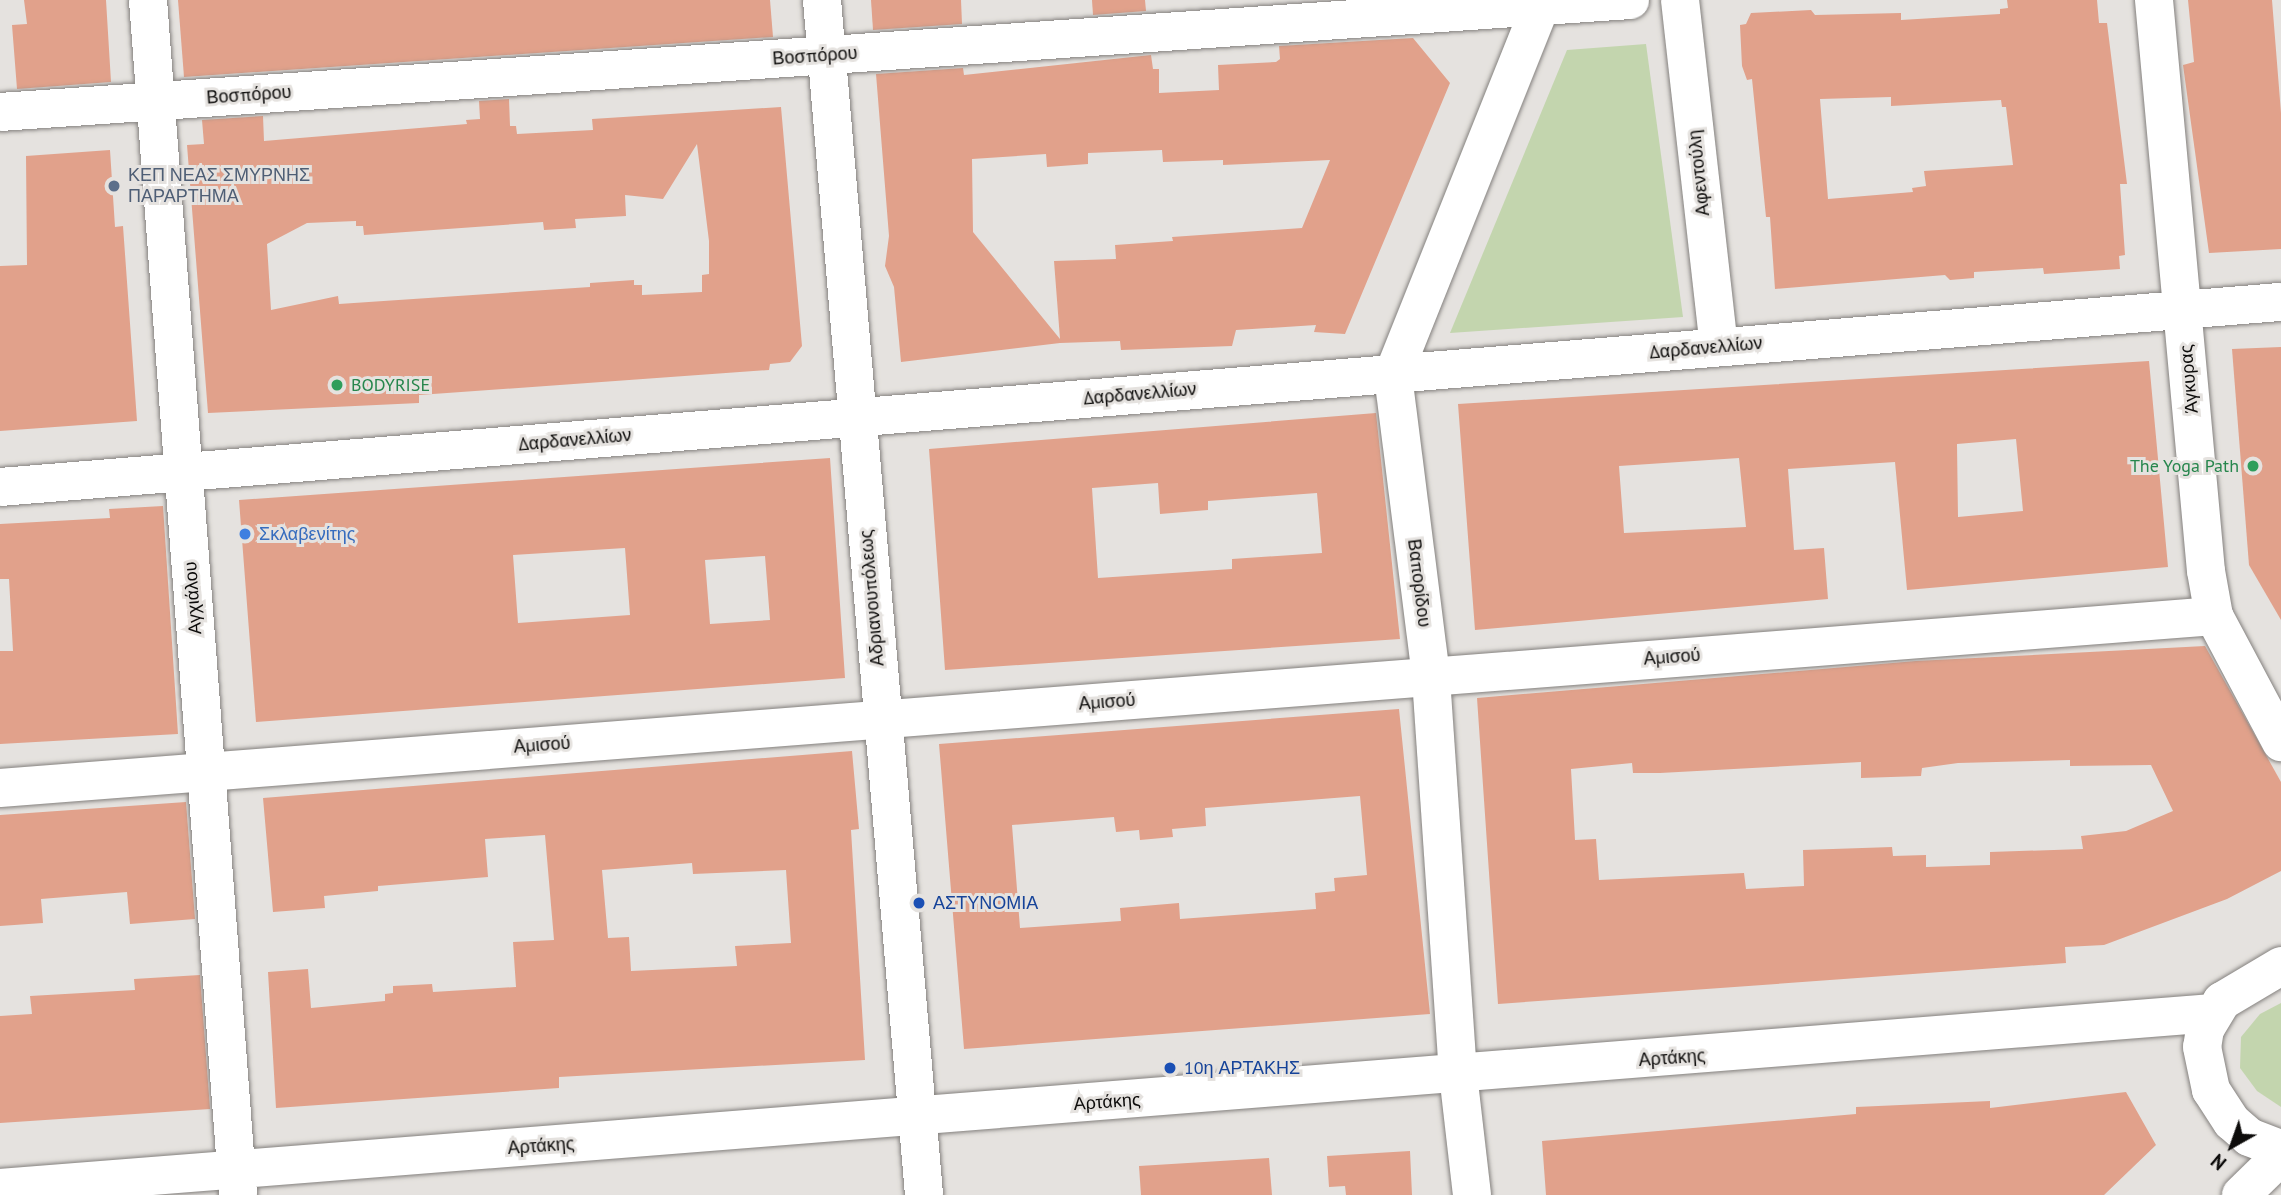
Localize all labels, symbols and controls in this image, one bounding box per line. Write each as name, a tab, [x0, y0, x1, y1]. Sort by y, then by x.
street label: Βοσπόρου	[772, 42, 858, 70]
street label: Βοσπόρου	[206, 81, 292, 109]
street label: Αφεντούλη	[1684, 129, 1714, 217]
place label: ΚΕΠ ΝΕΑΣ ΣΜΥΡΝΗΣ ΠΑΡΑΡΤΗΜΑ	[128, 165, 310, 208]
marker: ΚΕΠ ΝΕΑΣ ΣΜΥΡΝΗΣ ΠΑΡΑΡΤΗΜΑ	[106, 178, 122, 194]
street label: Δαρδανελλίων	[1649, 332, 1763, 364]
street label: Άγκυρας	[2175, 344, 2203, 414]
place label: BODYRISE	[351, 374, 430, 396]
marker: BODYRISE	[329, 377, 345, 393]
street label: Δαρδανελλίων	[1083, 378, 1197, 410]
street label: Δαρδανελλίων	[518, 424, 632, 456]
place label: The Yoga Path	[2129, 455, 2239, 477]
marker: The Yoga Path	[2245, 458, 2261, 474]
place label: Σκλαβενίτης	[259, 523, 355, 545]
marker: Σκλαβενίτης	[237, 526, 253, 542]
street label: Αδριανουπόλεως	[855, 529, 889, 667]
street label: Βαπορίδου	[1403, 538, 1435, 628]
street label: Αγχιάλου	[180, 561, 206, 635]
street label: Αμισού	[1643, 644, 1701, 670]
street label: Αμισού	[1078, 689, 1136, 715]
street label: Αμισού	[513, 732, 571, 758]
place label: ΑΣΤΥΝΟΜΙΑ	[933, 892, 1038, 914]
marker: ΑΣΤΥΝΟΜΙΑ	[911, 895, 927, 911]
street label: Αρτάκης	[1638, 1045, 1706, 1071]
place label: 10η ΑΡΤΑΚΗΣ	[1184, 1057, 1300, 1079]
marker: 10η ΑΡΤΑΚΗΣ	[1162, 1060, 1178, 1076]
street label: Αρτάκης	[1073, 1089, 1141, 1115]
north arrow	[2197, 1111, 2267, 1181]
street label: Αρτάκης	[507, 1133, 575, 1159]
text: N	[2206, 1149, 2231, 1175]

